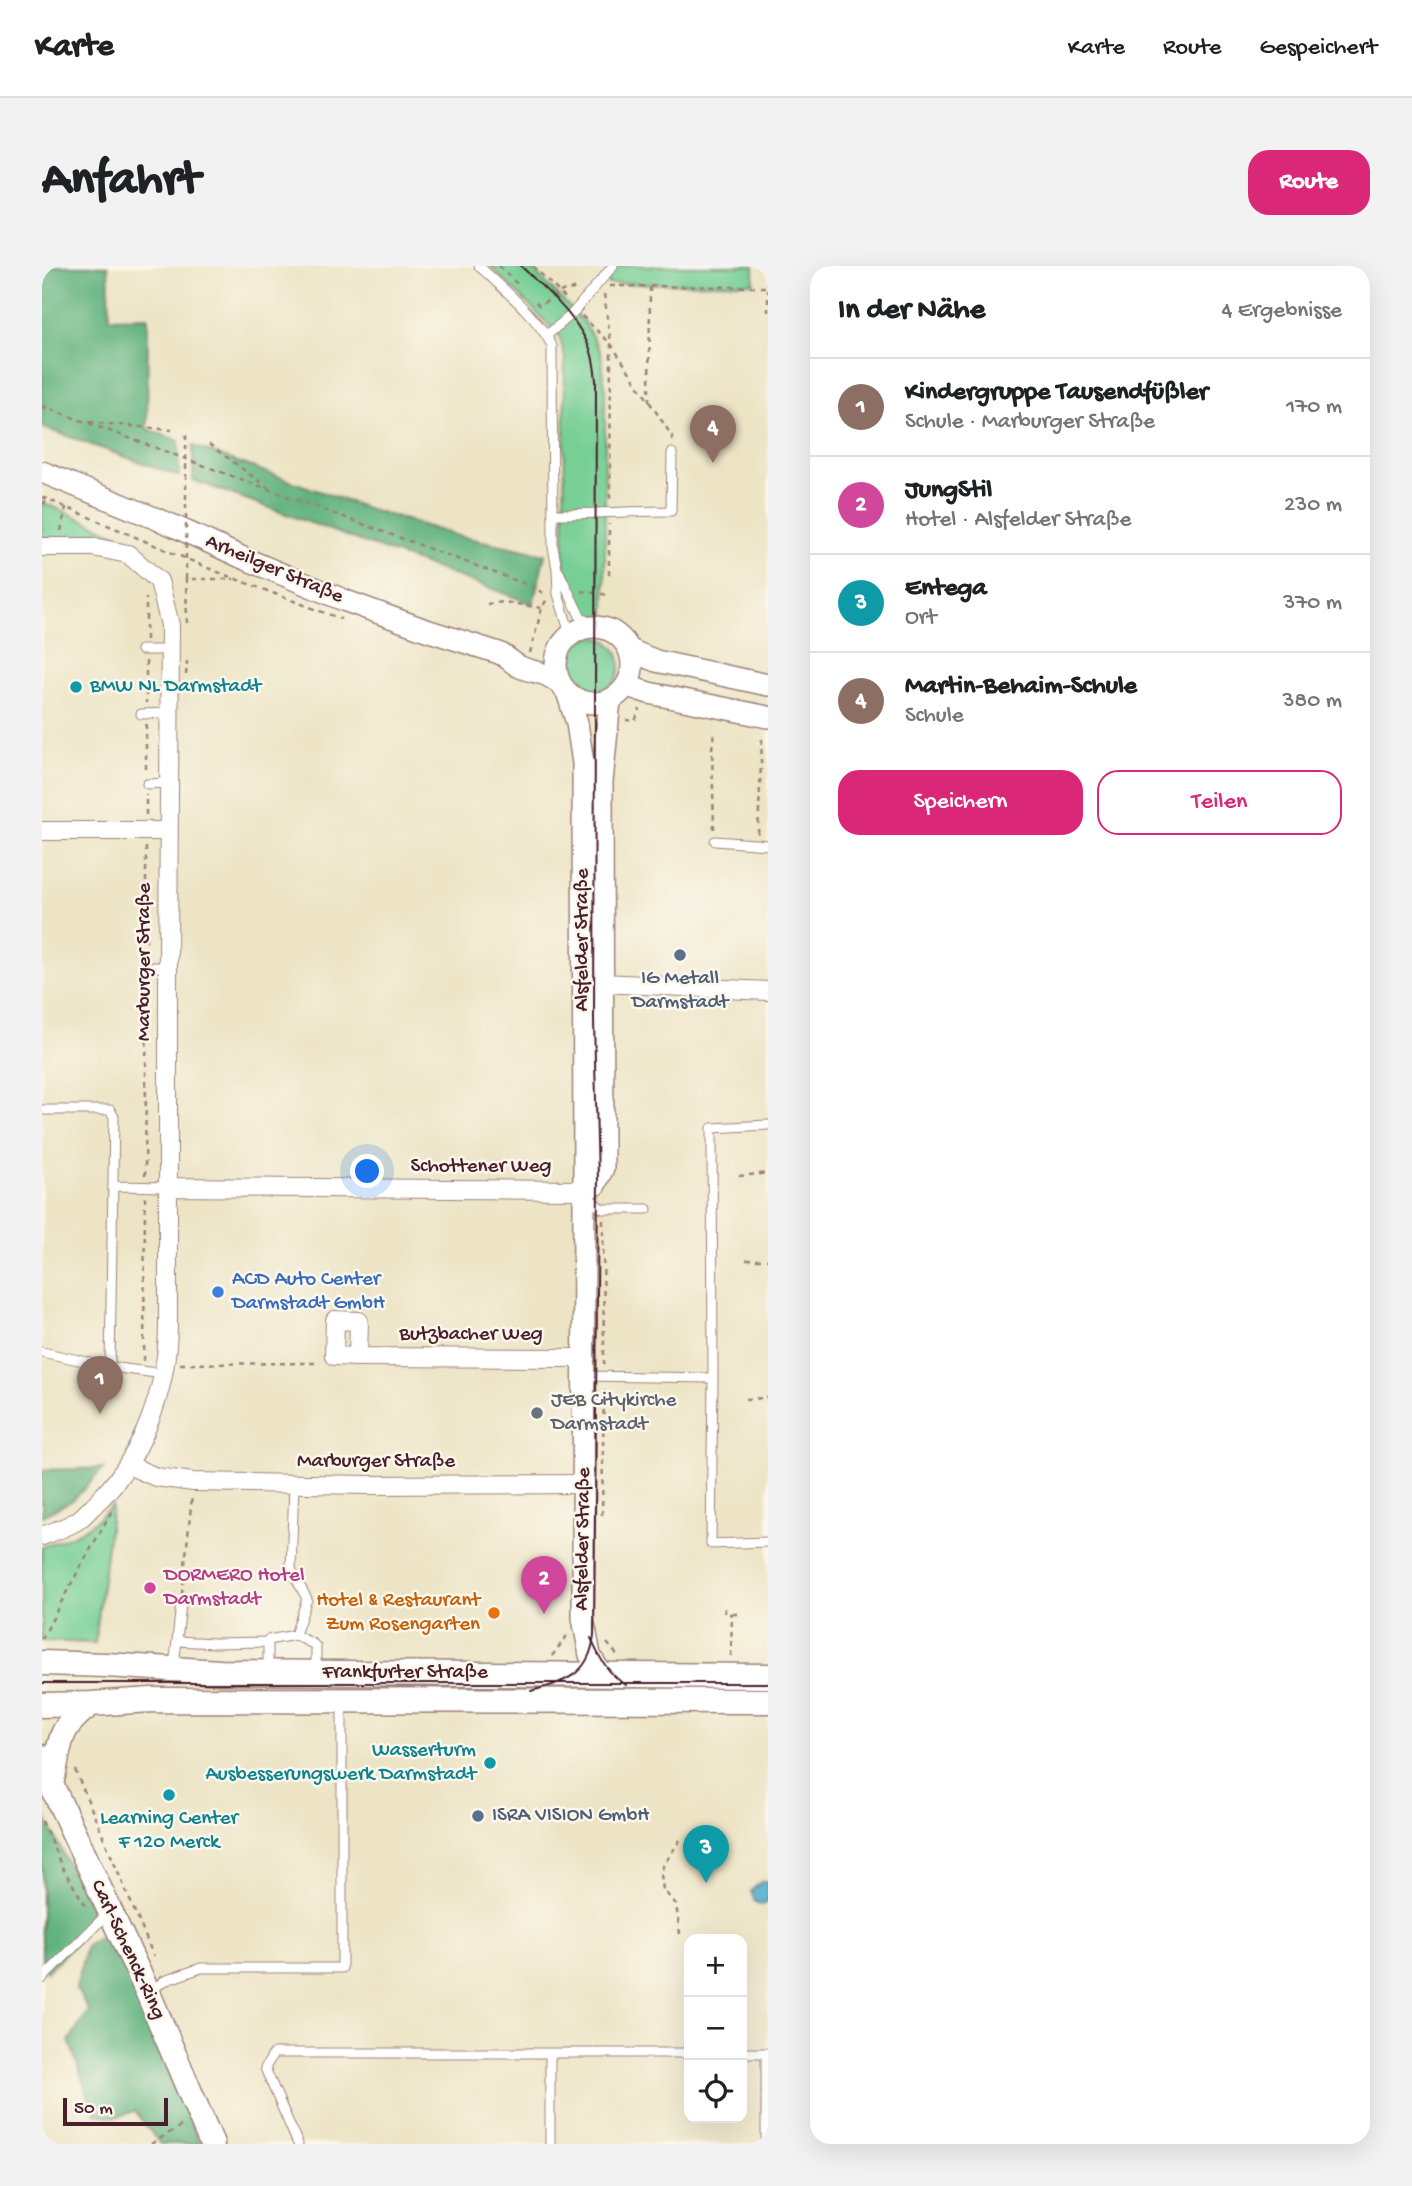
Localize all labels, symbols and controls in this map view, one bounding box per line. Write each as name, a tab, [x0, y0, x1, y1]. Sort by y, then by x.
text: Karte	[35, 29, 114, 67]
text: Karte	[1068, 34, 1125, 63]
text: Route	[1163, 34, 1222, 63]
text: Gespeichert	[1260, 34, 1377, 63]
button: Route	[1248, 150, 1370, 215]
text: Anfahrt	[42, 153, 200, 211]
text: In der Nähe	[838, 294, 985, 329]
text: 4 Ergebnisse	[1221, 298, 1342, 325]
text: Kindergruppe Tausendfüßler	[905, 378, 1208, 409]
text: 1	[856, 394, 866, 421]
text: 170 m	[1286, 394, 1342, 421]
pin: 4	[690, 405, 736, 463]
text: Schule · Marburger Straße	[905, 409, 1155, 436]
text: JungStil	[905, 476, 992, 507]
text: 2	[855, 492, 867, 519]
text: 230 m	[1284, 492, 1342, 519]
text: Hotel · Alsfelder Straße	[905, 507, 1131, 534]
street label: Arheilger Straße	[201, 530, 348, 611]
text: Entega	[905, 574, 987, 605]
text: 3	[855, 590, 867, 617]
text: 370 m	[1283, 590, 1342, 617]
text: Ort	[905, 605, 936, 632]
text: Martin-Behaim-Schule	[905, 672, 1137, 703]
place label: BMW NL Darmstadt	[89, 675, 263, 700]
marker: BMW NL Darmstadt	[68, 679, 84, 695]
text: 4	[856, 688, 866, 715]
text: 380 m	[1283, 688, 1342, 715]
text: Schule	[905, 703, 964, 730]
button: Speichern	[838, 770, 1083, 835]
button: Teilen	[1097, 770, 1342, 835]
street label: Alsfelder Straße	[571, 867, 596, 1012]
street label: Marburger Straße	[133, 882, 158, 1041]
marker: IG Metall Darmstadt	[672, 947, 688, 963]
place label: IG Metall Darmstadt	[630, 967, 731, 1016]
your location	[350, 1154, 384, 1188]
street label: Schottener Weg	[411, 1155, 552, 1180]
place label: ACD Auto Center Darmstadt GmbH	[230, 1268, 386, 1317]
marker: ACD Auto Center Darmstadt GmbH	[210, 1284, 226, 1300]
street label: Butzbacher Weg	[398, 1323, 543, 1348]
pin: 1	[77, 1356, 123, 1414]
place label: JEB Citykirche Darmstadt	[549, 1389, 678, 1438]
marker: JEB Citykirche Darmstadt	[529, 1405, 545, 1421]
street label: Marburger Straße	[297, 1450, 456, 1475]
street label: Alsfelder Straße	[570, 1466, 598, 1611]
pin: 2	[521, 1556, 567, 1614]
place label: DORMERO Hotel Darmstadt	[162, 1564, 305, 1613]
marker: DORMERO Hotel Darmstadt	[142, 1580, 158, 1596]
place label: Hotel & Restaurant Zum Rosengarten	[316, 1589, 482, 1638]
marker: Hotel & Restaurant Zum Rosengarten	[486, 1605, 502, 1621]
street label: Frankfurter Straße	[321, 1661, 489, 1686]
place label: Wasserturm Ausbesserungswerk Darmstadt	[205, 1739, 478, 1788]
marker: Wasserturm Ausbesserungswerk Darmstadt	[482, 1755, 498, 1771]
marker: Learning Center F 120 Merck	[161, 1787, 177, 1803]
place label: ISRA VISION GmbH	[492, 1804, 650, 1829]
place label: Learning Center F 120 Merck	[100, 1807, 240, 1856]
marker: ISRA VISION GmbH	[470, 1808, 486, 1824]
pin: 3	[683, 1825, 729, 1883]
street label: Carl-Schenck-Ring	[84, 1876, 170, 2024]
map controls	[684, 1934, 747, 2123]
button: +	[684, 1934, 747, 1997]
button: −	[684, 1997, 747, 2060]
button: locate	[684, 2060, 747, 2123]
scale bar	[63, 2095, 168, 2127]
text: 50 m	[74, 2098, 113, 2121]

